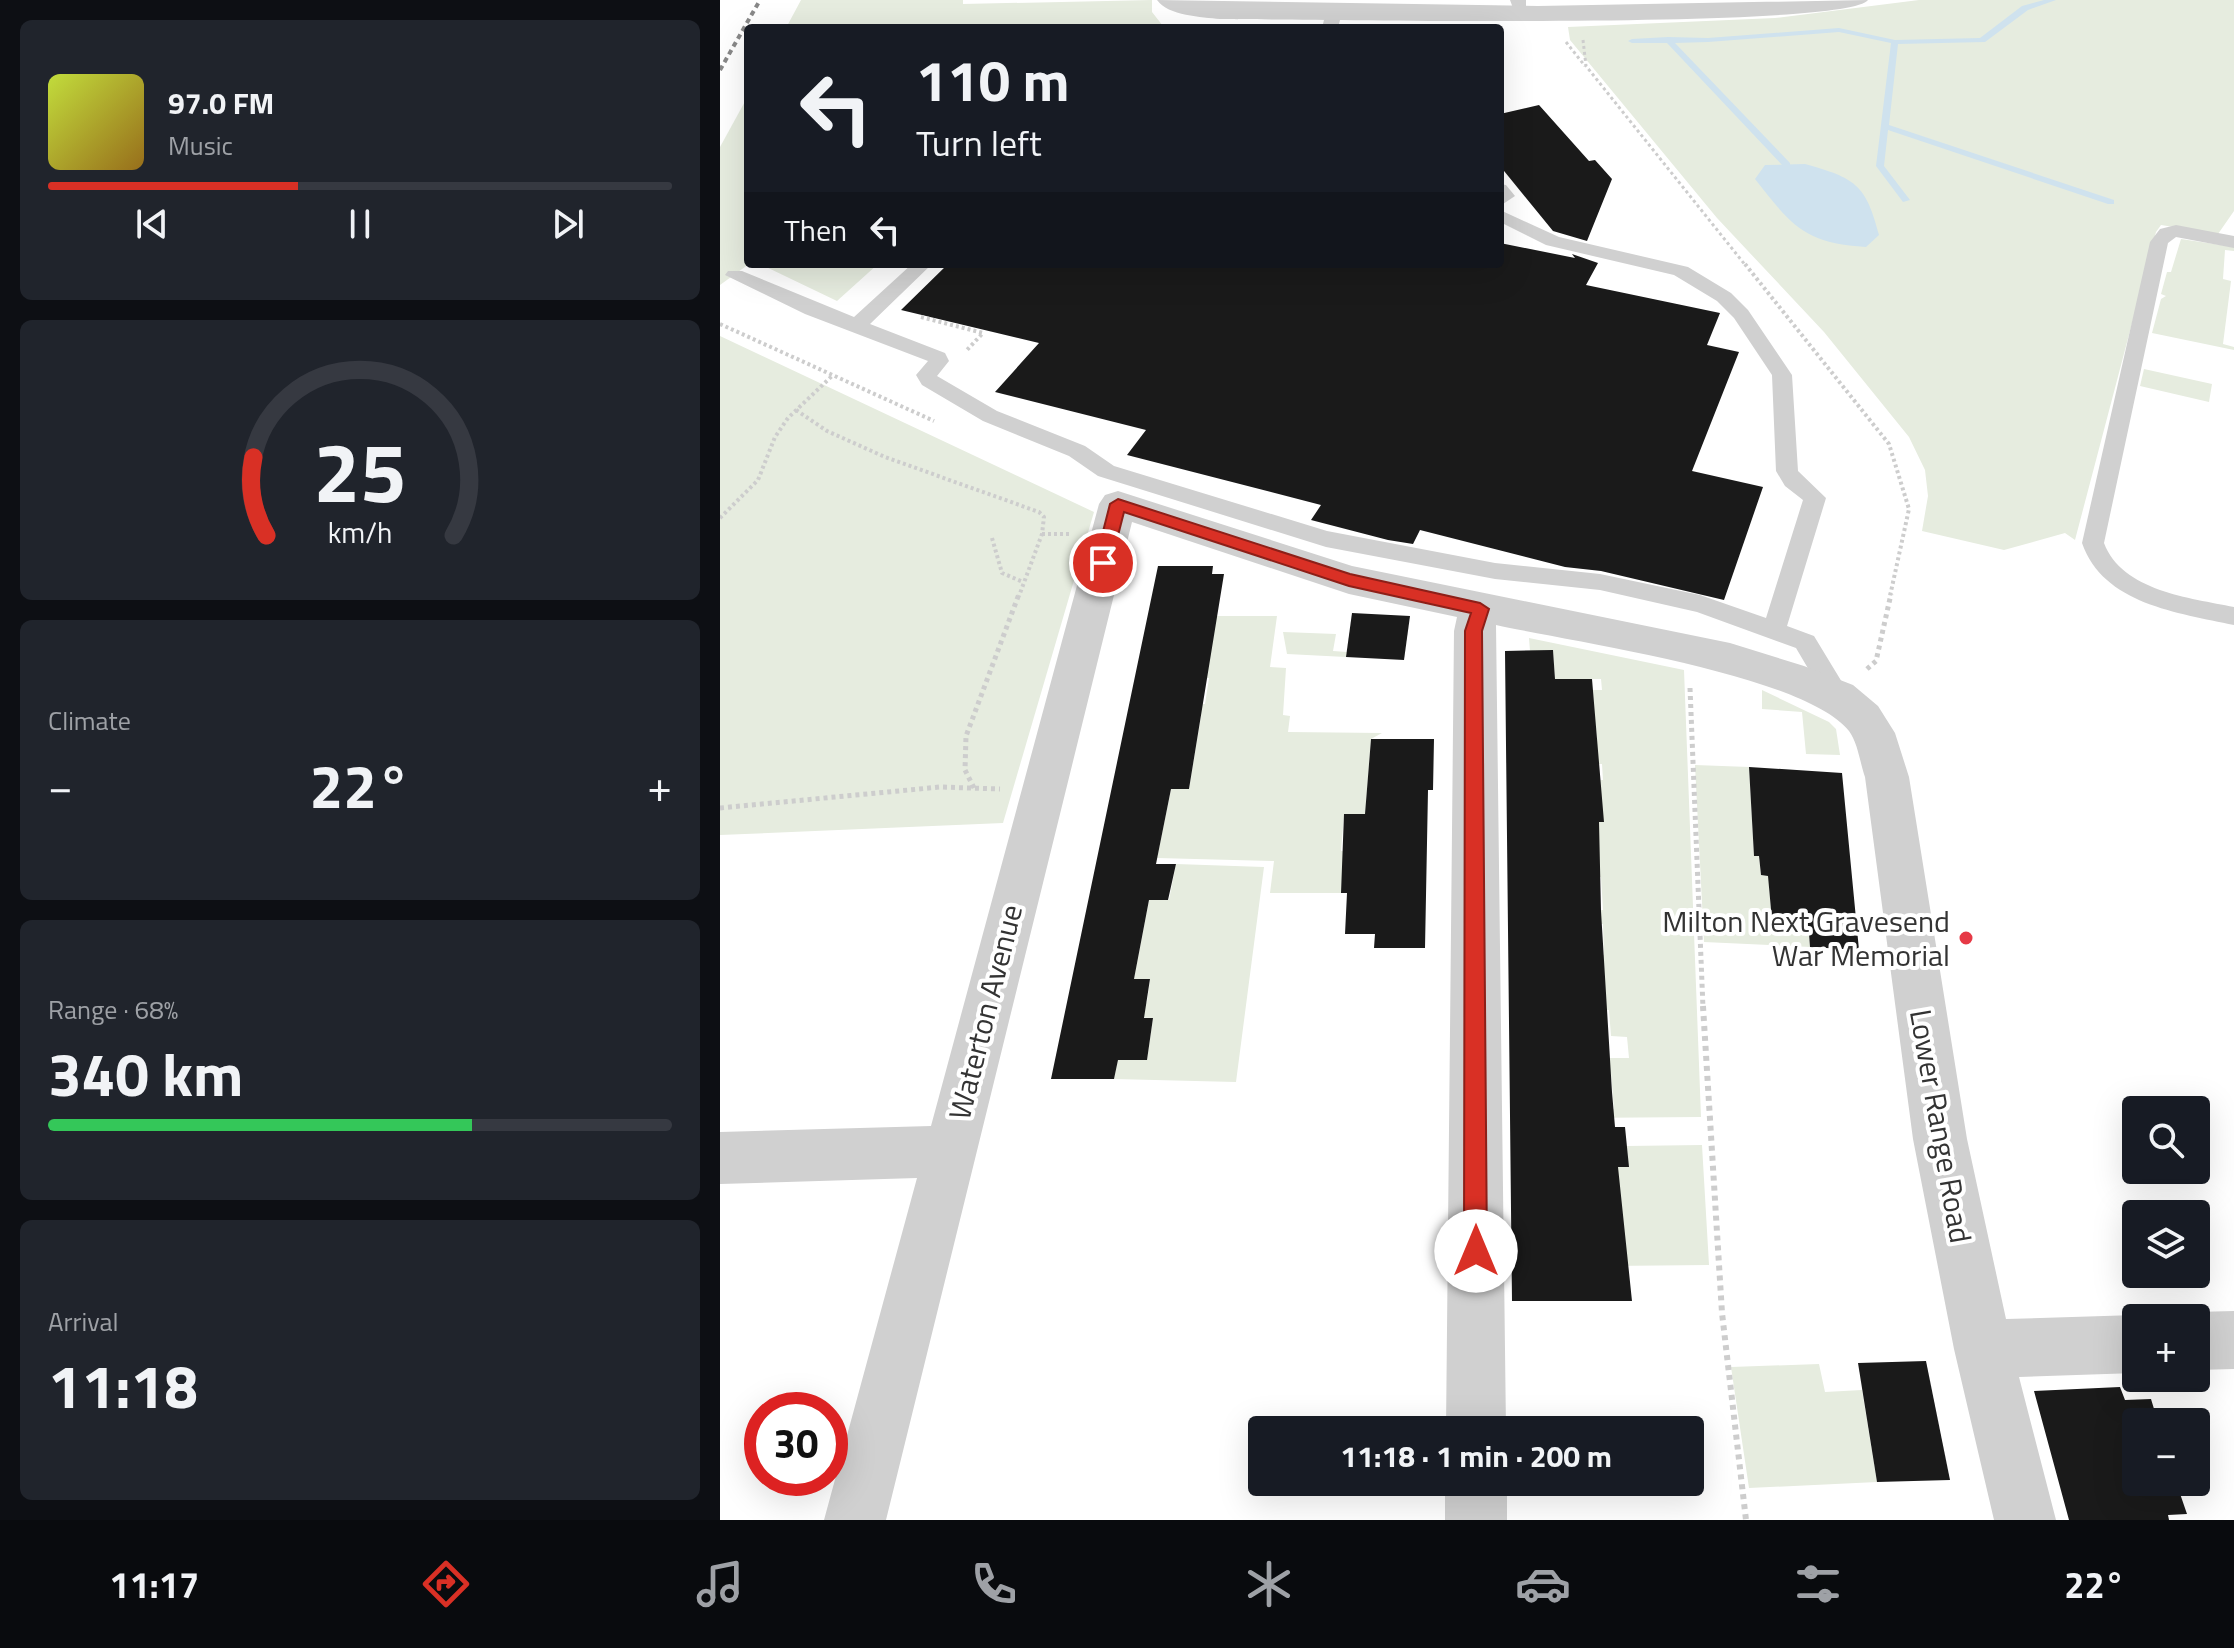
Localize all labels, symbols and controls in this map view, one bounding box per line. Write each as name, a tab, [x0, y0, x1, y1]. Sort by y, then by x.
text: 110 m	[916, 38, 1069, 123]
icon: left	[784, 56, 888, 160]
text: 97.0 FM	[168, 80, 274, 126]
text: Turn left	[916, 115, 1042, 170]
text: Music	[168, 126, 233, 165]
icon: previous	[130, 202, 174, 246]
icon: pause	[338, 202, 382, 246]
icon: next	[546, 202, 590, 246]
text: Then	[784, 207, 847, 253]
icon: left	[863, 208, 907, 252]
text: 25	[313, 408, 407, 534]
text: km/h	[328, 511, 392, 554]
pin	[1069, 529, 1137, 597]
icon: arrive	[1081, 541, 1125, 585]
text: Climate	[48, 701, 131, 740]
text: 22°	[310, 740, 410, 831]
text: −	[48, 752, 73, 819]
text: +	[647, 752, 672, 819]
place label: Milton Next Gravesend War Memorial	[1662, 898, 1950, 978]
street label: Waterton Avenue	[936, 900, 1034, 1124]
marker: Milton Next Gravesend War Memorial	[1957, 929, 1975, 947]
text: Range · 68%	[48, 990, 178, 1029]
street label: Lower Range Road	[1898, 1006, 1984, 1246]
text: 340 km	[48, 1028, 243, 1119]
map controls	[2122, 1096, 2210, 1496]
button: search	[2122, 1096, 2210, 1184]
button: layers	[2122, 1200, 2210, 1288]
position arrow	[1434, 1209, 1518, 1293]
text: Arrival	[48, 1302, 119, 1341]
button: +	[2122, 1304, 2210, 1392]
text: 11:18	[48, 1340, 198, 1431]
speed limit sign: 30	[744, 1392, 848, 1496]
button: −	[2122, 1408, 2210, 1496]
text: 11:18 · 1 min · 200 m	[1340, 1433, 1612, 1479]
icon: directions	[418, 1556, 474, 1612]
icon: music	[692, 1556, 748, 1612]
icon: phone	[966, 1556, 1022, 1612]
icon: climate	[1241, 1556, 1297, 1612]
icon: car	[1515, 1556, 1571, 1612]
icon: filters	[1790, 1556, 1846, 1612]
text: 11:17	[109, 1557, 199, 1612]
text: 22°	[2064, 1557, 2125, 1612]

